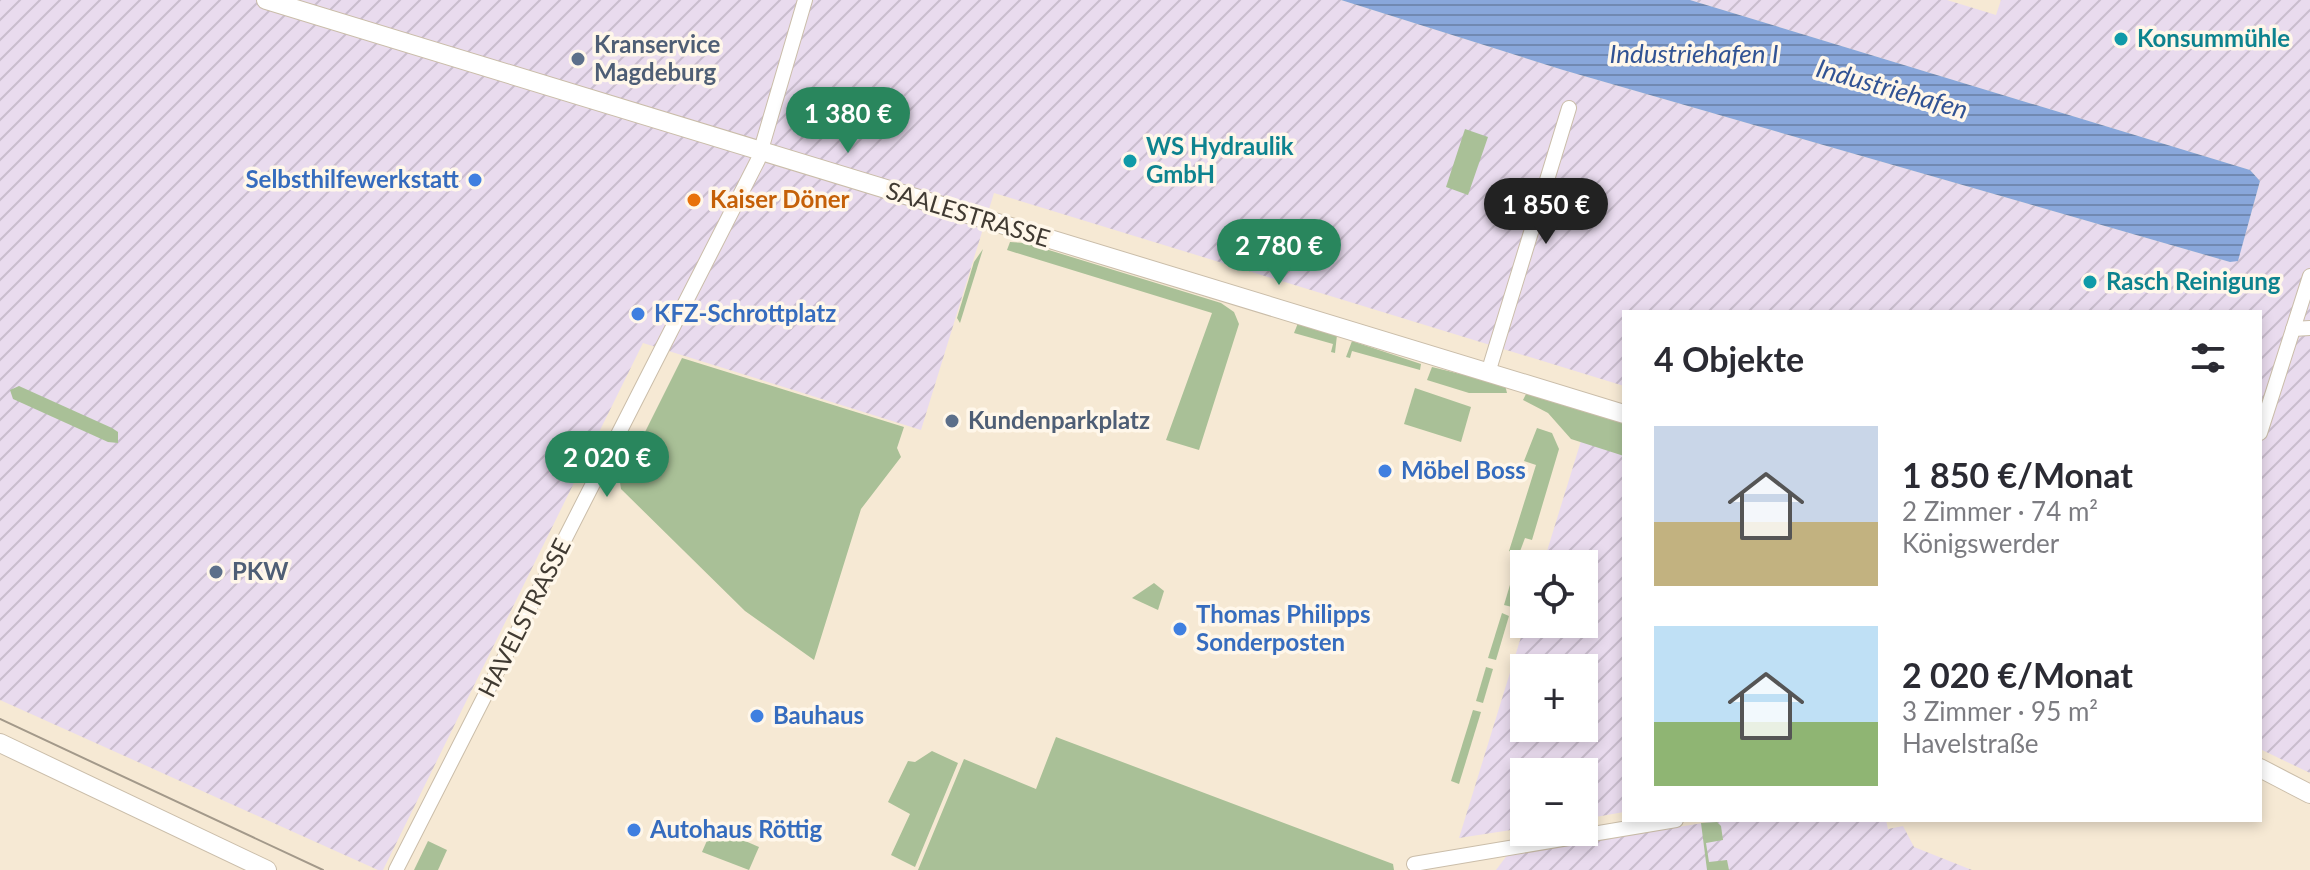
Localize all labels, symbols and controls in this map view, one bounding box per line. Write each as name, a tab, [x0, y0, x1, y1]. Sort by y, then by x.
place label: Konsummühle	[2137, 23, 2290, 52]
place label: Kranservice Magdeburg	[594, 29, 720, 86]
marker: Konsummühle	[2112, 30, 2130, 48]
water label: Industriehafen I	[1609, 37, 1779, 69]
marker: Kranservice Magdeburg	[569, 50, 587, 68]
water label: Industriehafen	[1813, 51, 1972, 125]
pin: 1 380 €	[774, 87, 922, 155]
text: 1 380 €	[804, 97, 892, 129]
place label: WS Hydraulik GmbH	[1146, 131, 1294, 188]
marker: WS Hydraulik GmbH	[1121, 152, 1139, 170]
place label: Selbsthilfewerkstatt	[245, 164, 459, 193]
marker: Selbsthilfewerkstatt	[466, 171, 484, 189]
street label: SAALESTRASSE	[883, 175, 1054, 252]
pin: 1 850 €	[1472, 178, 1620, 246]
place label: Kaiser Döner	[710, 184, 850, 213]
text: 1 850 €	[1502, 188, 1590, 220]
marker: Kaiser Döner	[685, 191, 703, 209]
pin: 2 780 €	[1205, 219, 1353, 287]
text: 2 780 €	[1235, 229, 1323, 261]
place label: Rasch Reinigung	[2106, 266, 2281, 295]
marker: Rasch Reinigung	[2081, 273, 2099, 291]
place label: KFZ-Schrottplatz	[654, 298, 836, 327]
marker: KFZ-Schrottplatz	[629, 305, 647, 323]
icon: filters	[2186, 336, 2230, 380]
text: 4 Objekte	[1654, 338, 1804, 379]
place label: Kundenparkplatz	[968, 405, 1150, 434]
marker: Kundenparkplatz	[943, 412, 961, 430]
pin: 2 020 €	[533, 431, 681, 499]
text: 2 020 €	[563, 441, 651, 473]
text: 1 850 €/Monat	[1902, 454, 2133, 495]
place label: Möbel Boss	[1401, 455, 1526, 484]
icon: home	[1718, 458, 1814, 554]
marker: Möbel Boss	[1376, 462, 1394, 480]
text: 2 Zimmer · 74 m²	[1902, 495, 2098, 527]
text: Königswerder	[1902, 527, 2059, 559]
street label: HAVELSTRASSE	[471, 533, 576, 701]
map controls	[1510, 550, 1598, 846]
button: locate	[1510, 550, 1598, 638]
place label: PKW	[232, 556, 289, 585]
marker: PKW	[207, 563, 225, 581]
place label: Thomas Philipps Sonderposten	[1196, 599, 1371, 656]
marker: Thomas Philipps Sonderposten	[1171, 620, 1189, 638]
button: +	[1510, 654, 1598, 742]
text: 2 020 €/Monat	[1902, 654, 2133, 695]
icon: home	[1718, 658, 1814, 754]
text: 3 Zimmer · 95 m²	[1902, 695, 2098, 727]
place label: Bauhaus	[773, 700, 864, 729]
marker: Bauhaus	[748, 707, 766, 725]
text: Havelstraße	[1902, 727, 2039, 759]
button: −	[1510, 758, 1598, 846]
place label: Autohaus Röttig	[649, 814, 823, 843]
marker: Autohaus Röttig	[625, 821, 643, 839]

